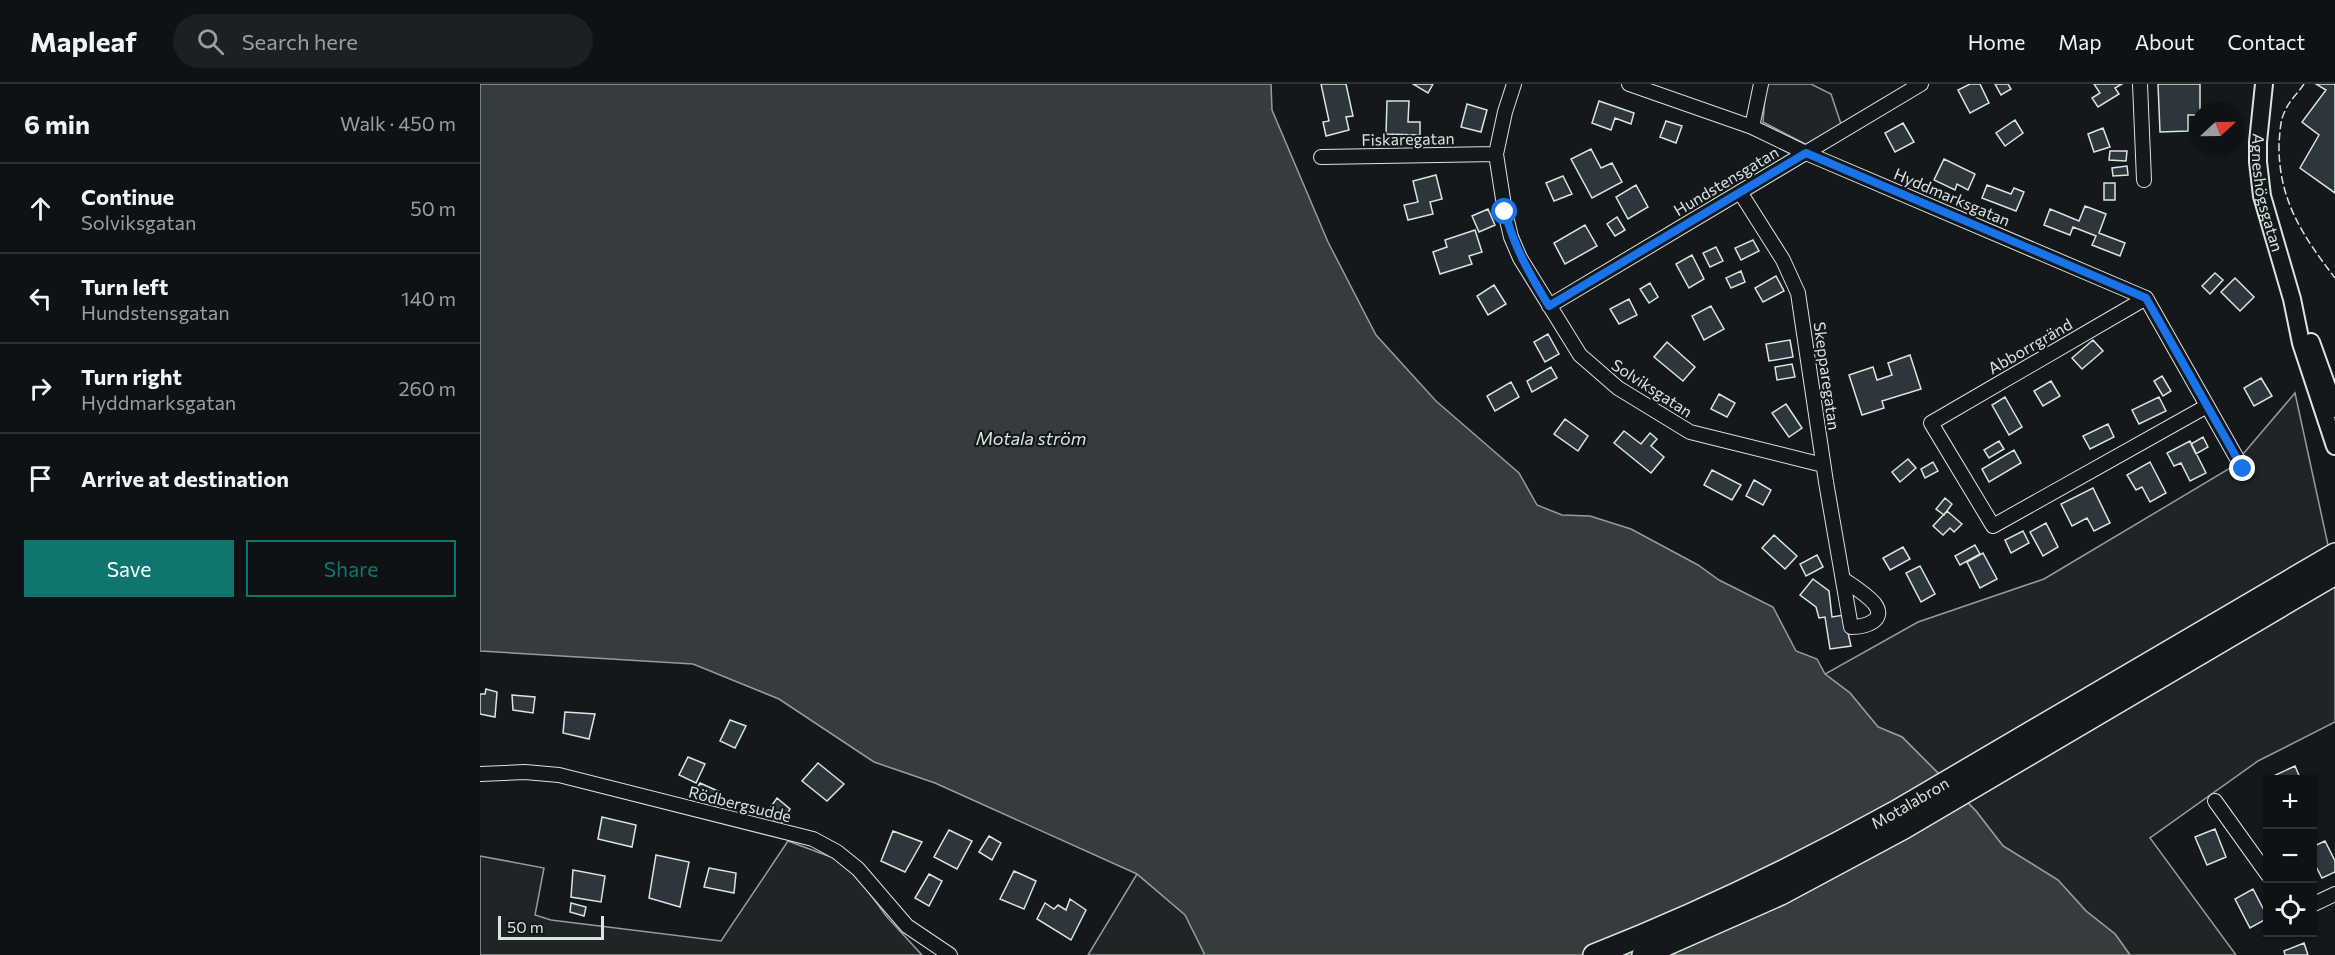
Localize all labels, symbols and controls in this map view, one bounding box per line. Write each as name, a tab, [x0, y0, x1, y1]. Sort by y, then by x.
search box	[173, 14, 593, 68]
text: Mapleaf	[30, 24, 137, 58]
icon: search	[194, 25, 227, 58]
text: Search here	[242, 28, 358, 55]
text: Home	[1968, 29, 2025, 54]
text: Map	[2058, 29, 2102, 54]
text: About	[2135, 29, 2194, 54]
text: Contact	[2227, 29, 2305, 54]
north arrow	[2191, 102, 2245, 156]
text: 6 min	[24, 108, 90, 139]
text: Walk · 450 m	[340, 111, 456, 135]
street label: Fiskaregatan	[1361, 128, 1455, 149]
street label: Agneshögsgatan	[2249, 133, 2288, 254]
street label: Hundstensgatan	[1670, 142, 1782, 219]
street label: Hyddmarksgatan	[1891, 164, 2013, 230]
text: Continue	[81, 183, 174, 210]
icon: ahead	[24, 192, 57, 225]
text: 50 m	[410, 196, 456, 220]
route start	[1491, 198, 1517, 224]
text: Solviksgatan	[81, 210, 196, 234]
text: Turn left	[81, 273, 168, 300]
icon: left	[24, 282, 57, 315]
text: 140 m	[401, 286, 456, 310]
text: Hundstensgatan	[81, 300, 230, 324]
street label: Abborrgränd	[1984, 314, 2075, 377]
street label: Skepparegatan	[1811, 321, 1844, 431]
street label: Solviksgatan	[1608, 354, 1696, 421]
text: Turn right	[81, 363, 182, 390]
icon: right	[24, 372, 57, 405]
text: 260 m	[398, 376, 456, 400]
text: Hyddmarksgatan	[81, 390, 236, 414]
water label: Motala ström	[976, 427, 1086, 449]
route end	[2229, 455, 2255, 481]
icon: arrive	[24, 462, 57, 495]
text: Arrive at destination	[81, 465, 289, 492]
button: Save	[24, 540, 234, 597]
button: Share	[246, 540, 456, 597]
street label: Motalabron	[1868, 773, 1952, 832]
map controls	[2263, 775, 2317, 937]
button: +	[2263, 775, 2317, 829]
street label: Rödbergsudde	[687, 782, 793, 825]
button: −	[2263, 829, 2317, 883]
button: locate	[2263, 883, 2317, 937]
scale bar	[498, 913, 604, 940]
text: 50 m	[507, 917, 544, 936]

